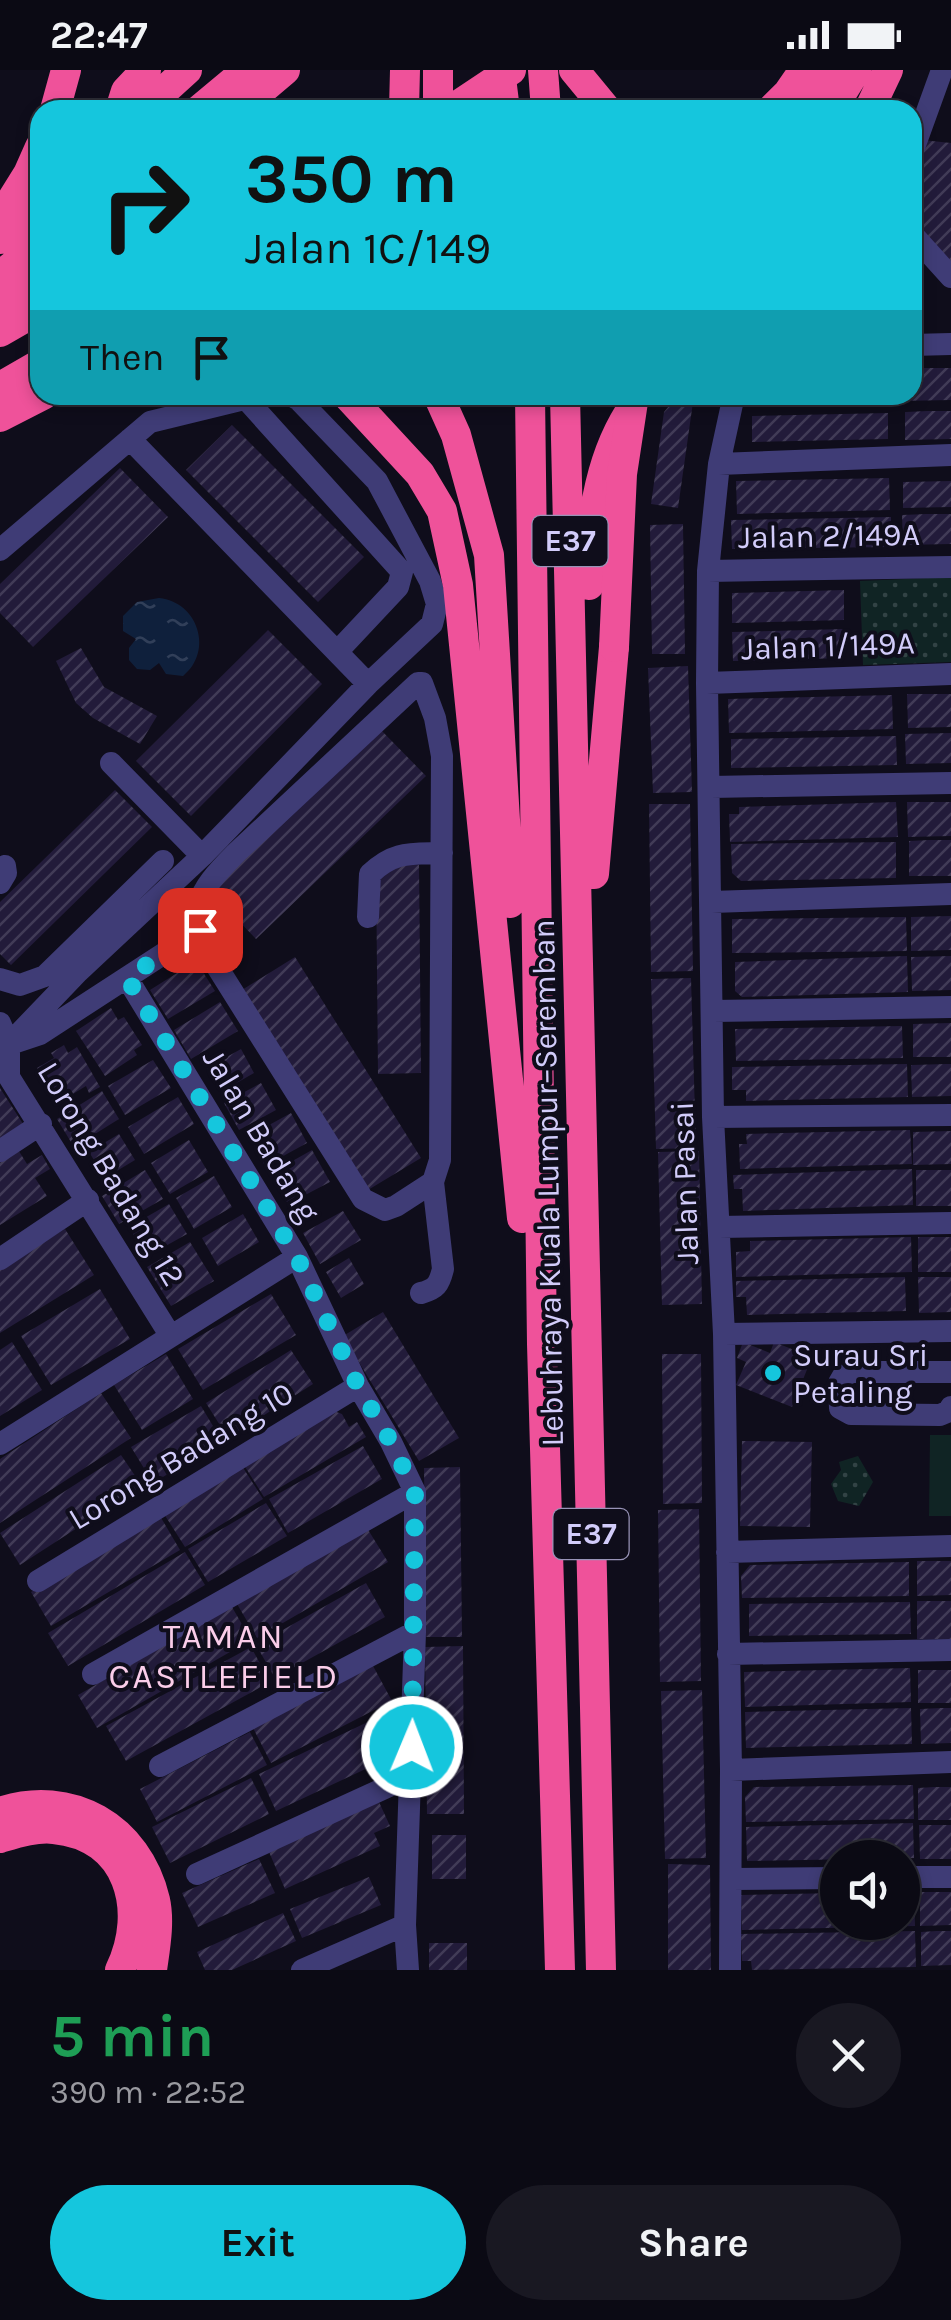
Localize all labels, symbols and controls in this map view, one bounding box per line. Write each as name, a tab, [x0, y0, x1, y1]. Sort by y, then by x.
text: 22:47	[50, 13, 148, 58]
text: 350 m	[245, 138, 458, 220]
icon: right	[80, 140, 210, 270]
text: Jalan 1C/149	[245, 222, 491, 274]
icon: arrive	[184, 330, 239, 385]
text: Then	[80, 335, 164, 380]
road number: E37	[532, 516, 608, 566]
street label: Jalan 2/149A	[738, 516, 920, 556]
street label: Jalan 1/149A	[741, 624, 915, 668]
pin	[158, 888, 243, 973]
icon: arrive	[173, 903, 228, 958]
street label: Lebuhraya Kuala Lumpur–Seremban	[525, 919, 571, 1447]
street label: Jalan Badang	[195, 1042, 327, 1228]
street label: Lorong Badang 12	[30, 1055, 192, 1293]
street label: Jalan Pasai	[664, 1101, 706, 1265]
place label: Surau Sri Petaling	[793, 1337, 928, 1411]
marker: Surau Sri Petaling	[762, 1362, 784, 1384]
street label: Lorong Badang 10	[62, 1374, 300, 1538]
road number: E37	[554, 1509, 628, 1559]
district label: TAMAN CASTLEFIELD	[108, 1616, 340, 1697]
position arrow	[360, 1695, 464, 1799]
map controls	[820, 1840, 920, 1940]
button: sound	[820, 1840, 920, 1940]
text: 5 min	[50, 2001, 214, 2071]
button: close	[796, 2003, 901, 2108]
text: 390 m · 22:52	[50, 2074, 246, 2111]
button: Exit	[50, 2185, 466, 2300]
button: Share	[486, 2185, 901, 2300]

